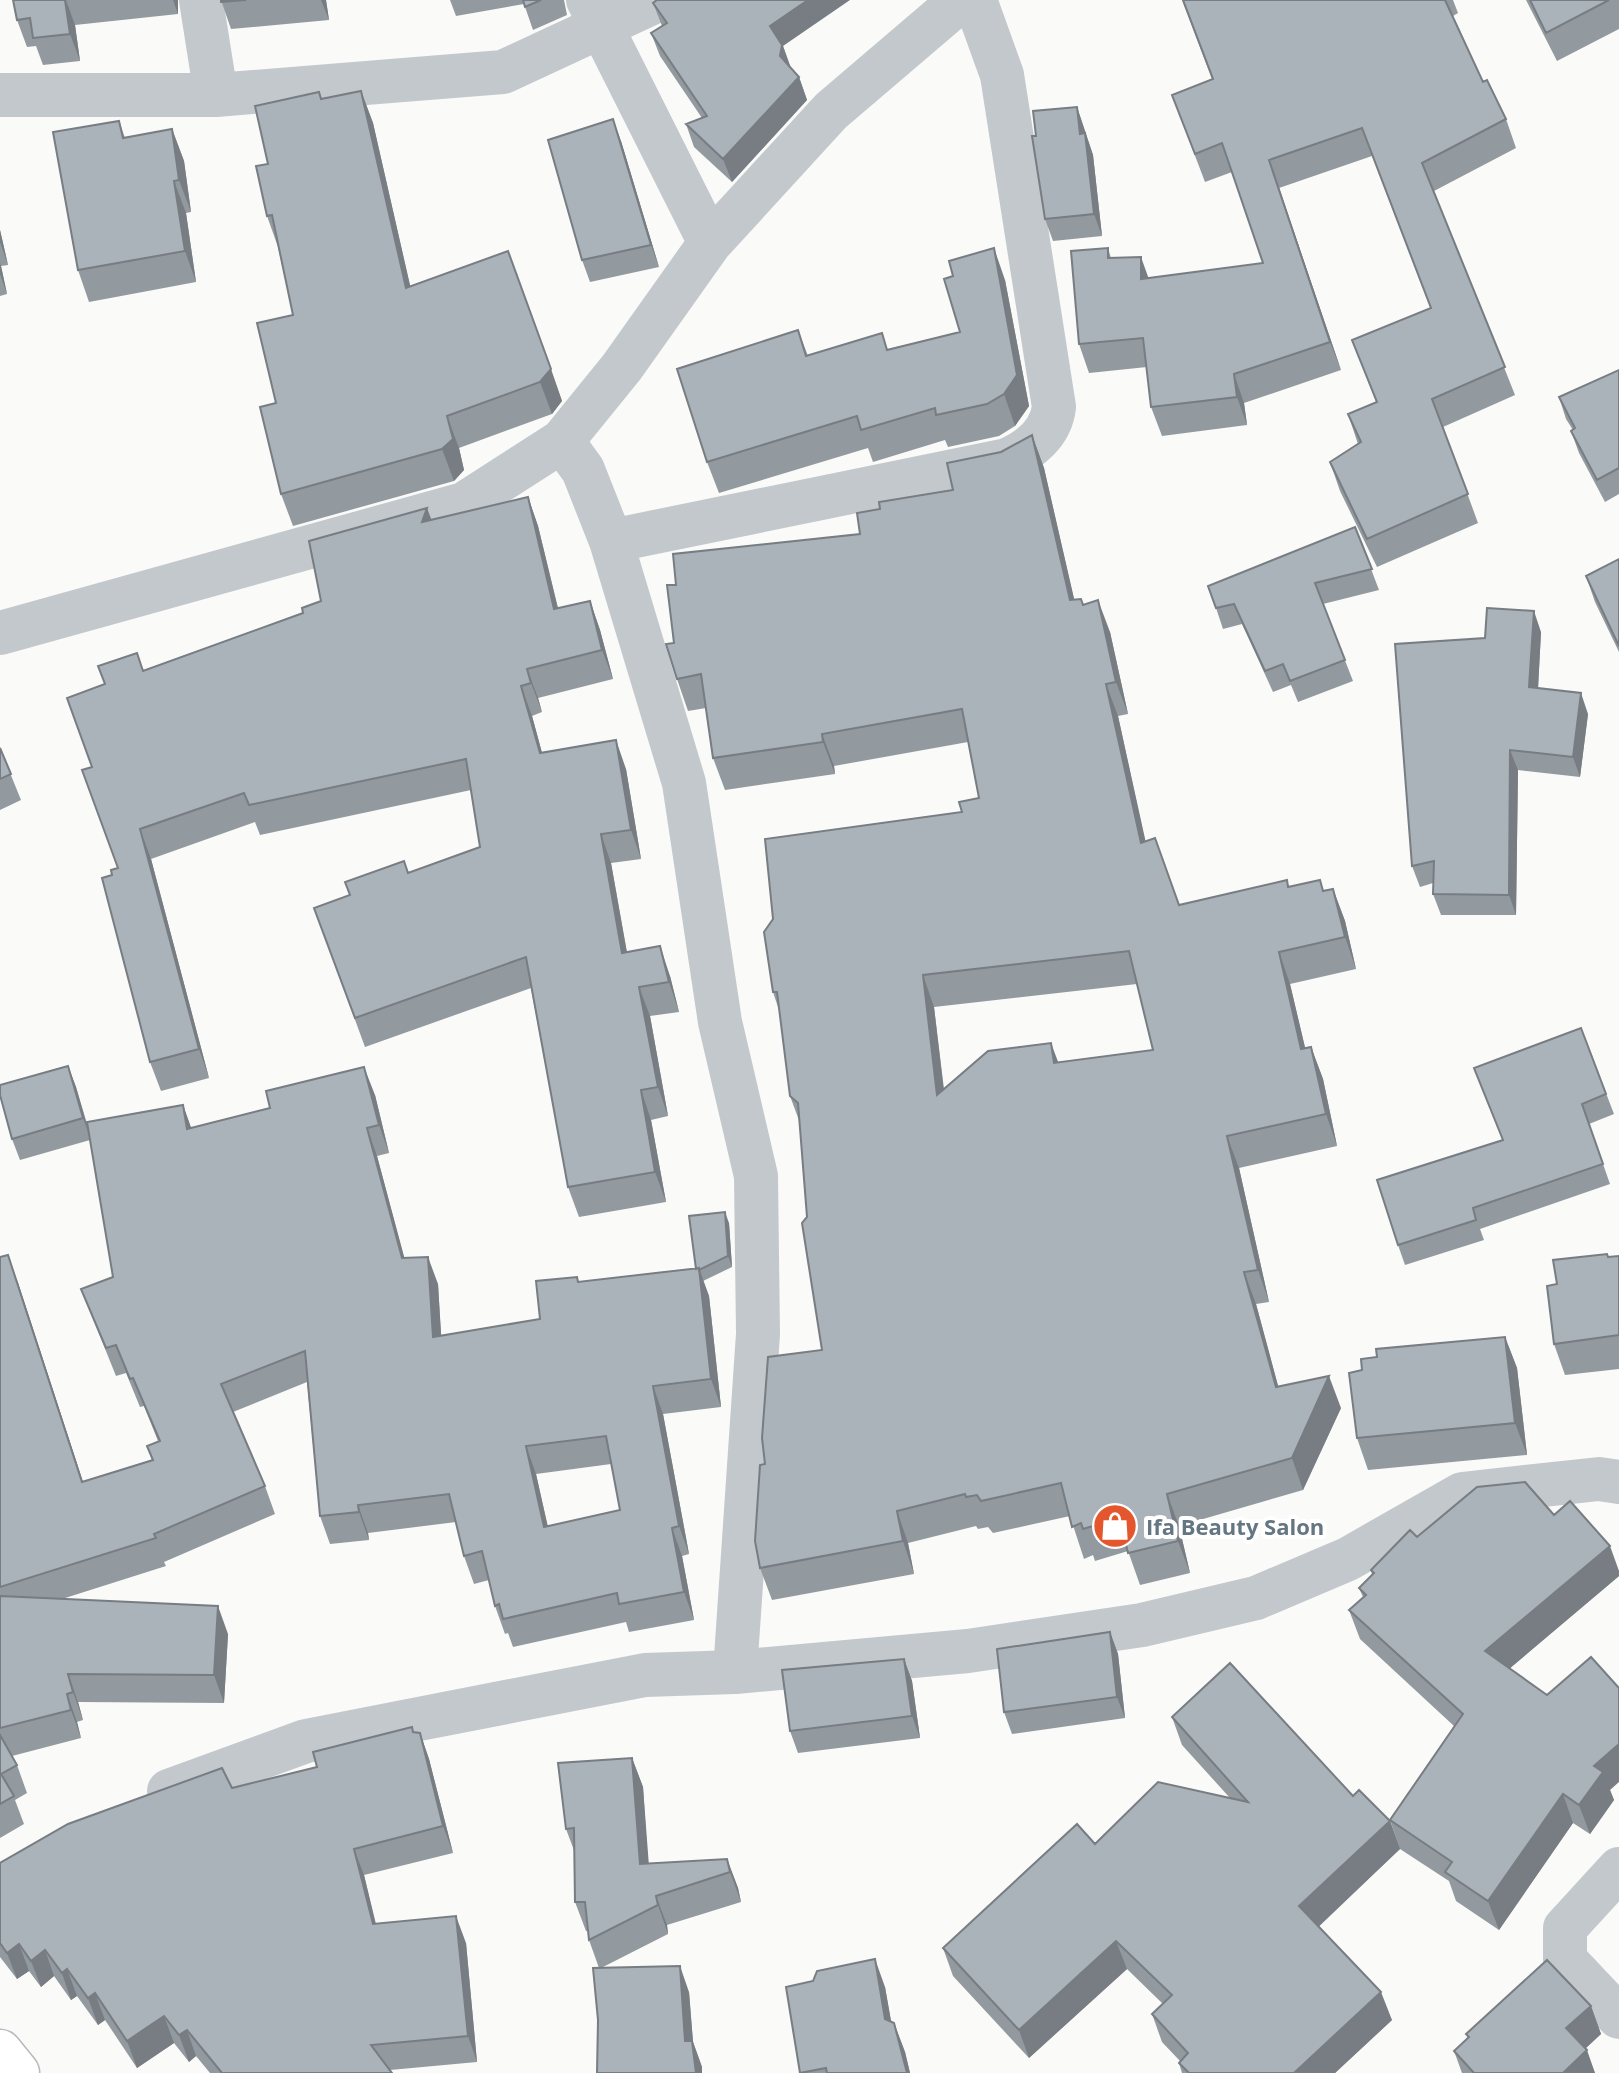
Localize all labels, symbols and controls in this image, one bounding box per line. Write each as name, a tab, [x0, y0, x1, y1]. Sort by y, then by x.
shop icon: Ifa Beauty Salon	[1091, 1502, 1139, 1550]
place label: Ifa Beauty Salon	[1146, 1511, 1324, 1541]

